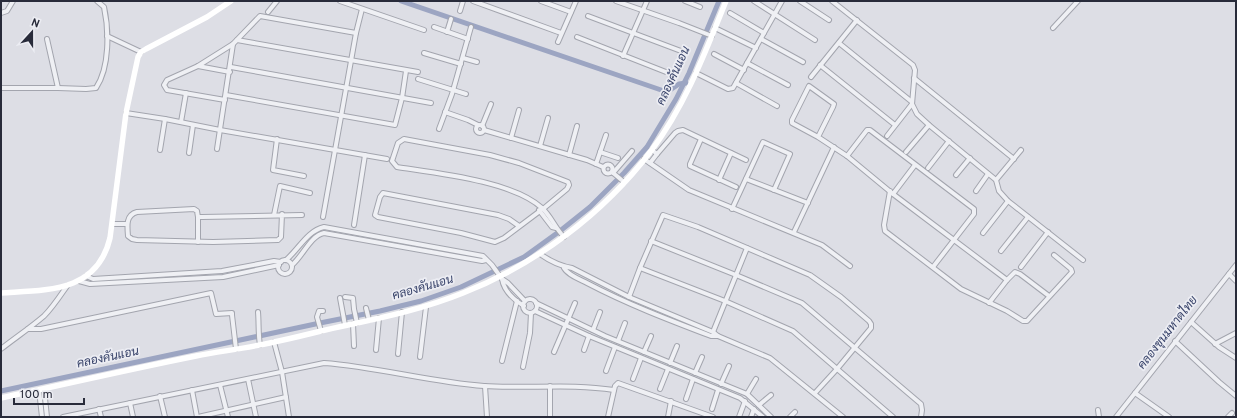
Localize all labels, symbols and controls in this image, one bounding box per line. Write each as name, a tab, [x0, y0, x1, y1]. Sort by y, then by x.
north arrow	[12, 12, 52, 52]
text: N	[29, 16, 41, 32]
water label: คลองคันแอน	[653, 44, 695, 108]
water label: คลองคันแอน	[390, 272, 456, 304]
water label: คลองขุนมหาดไทย	[1134, 292, 1202, 373]
water label: คลองคันแอน	[75, 344, 141, 372]
scale bar	[14, 380, 84, 406]
text: 100 m	[20, 387, 53, 403]

